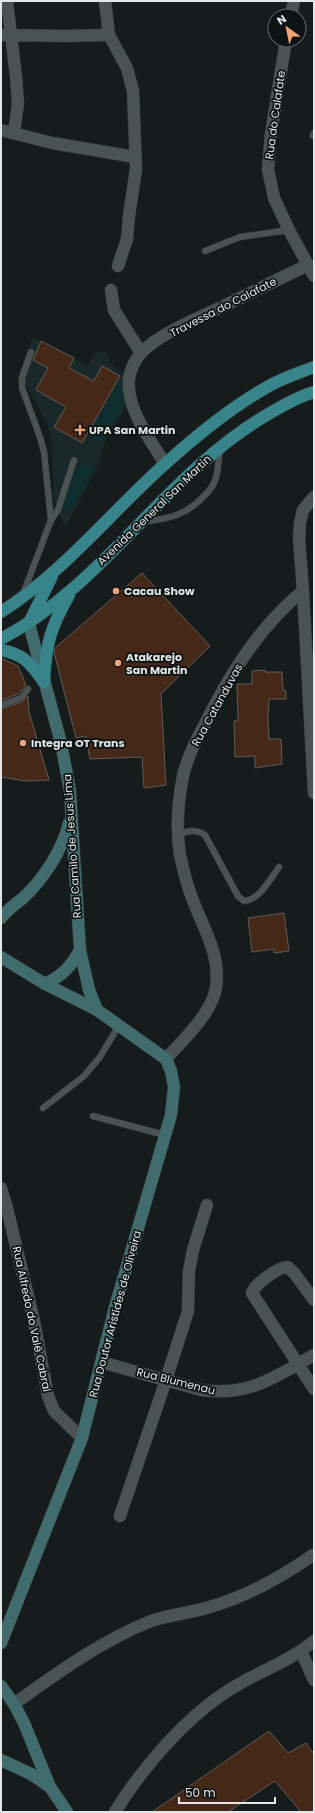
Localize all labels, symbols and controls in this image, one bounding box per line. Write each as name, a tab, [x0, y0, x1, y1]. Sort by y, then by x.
north arrow	[267, 8, 307, 48]
text: N	[274, 11, 289, 29]
street label: Rua do Calafate	[261, 69, 289, 160]
street label: Travessa do Calafate	[167, 273, 279, 341]
place label: UPA San Martin	[89, 422, 175, 438]
marker: UPA San Martin	[74, 424, 86, 436]
street label: Avenida General San Martin	[93, 451, 215, 569]
place label: Cacau Show	[124, 583, 195, 599]
marker: Cacau Show	[111, 586, 121, 596]
place label: Atakarejo San Martin	[126, 649, 187, 678]
marker: Atakarejo San Martin	[113, 658, 123, 668]
street label: Rua Catanduvas	[188, 661, 247, 749]
place label: Integra OT Trans	[31, 735, 125, 751]
marker: Integra OT Trans	[18, 738, 28, 748]
street label: Rua Camilo de Jesus Lima	[59, 773, 85, 919]
street label: Rua Doutor Aristídes de Oliveira	[85, 1229, 145, 1399]
street label: Rua Alfredo do Valê Cabral	[9, 1245, 55, 1393]
street label: Rua Blumenau	[135, 1364, 217, 1398]
scale bar	[179, 1779, 275, 1805]
text: 50 m	[185, 1784, 216, 1801]

